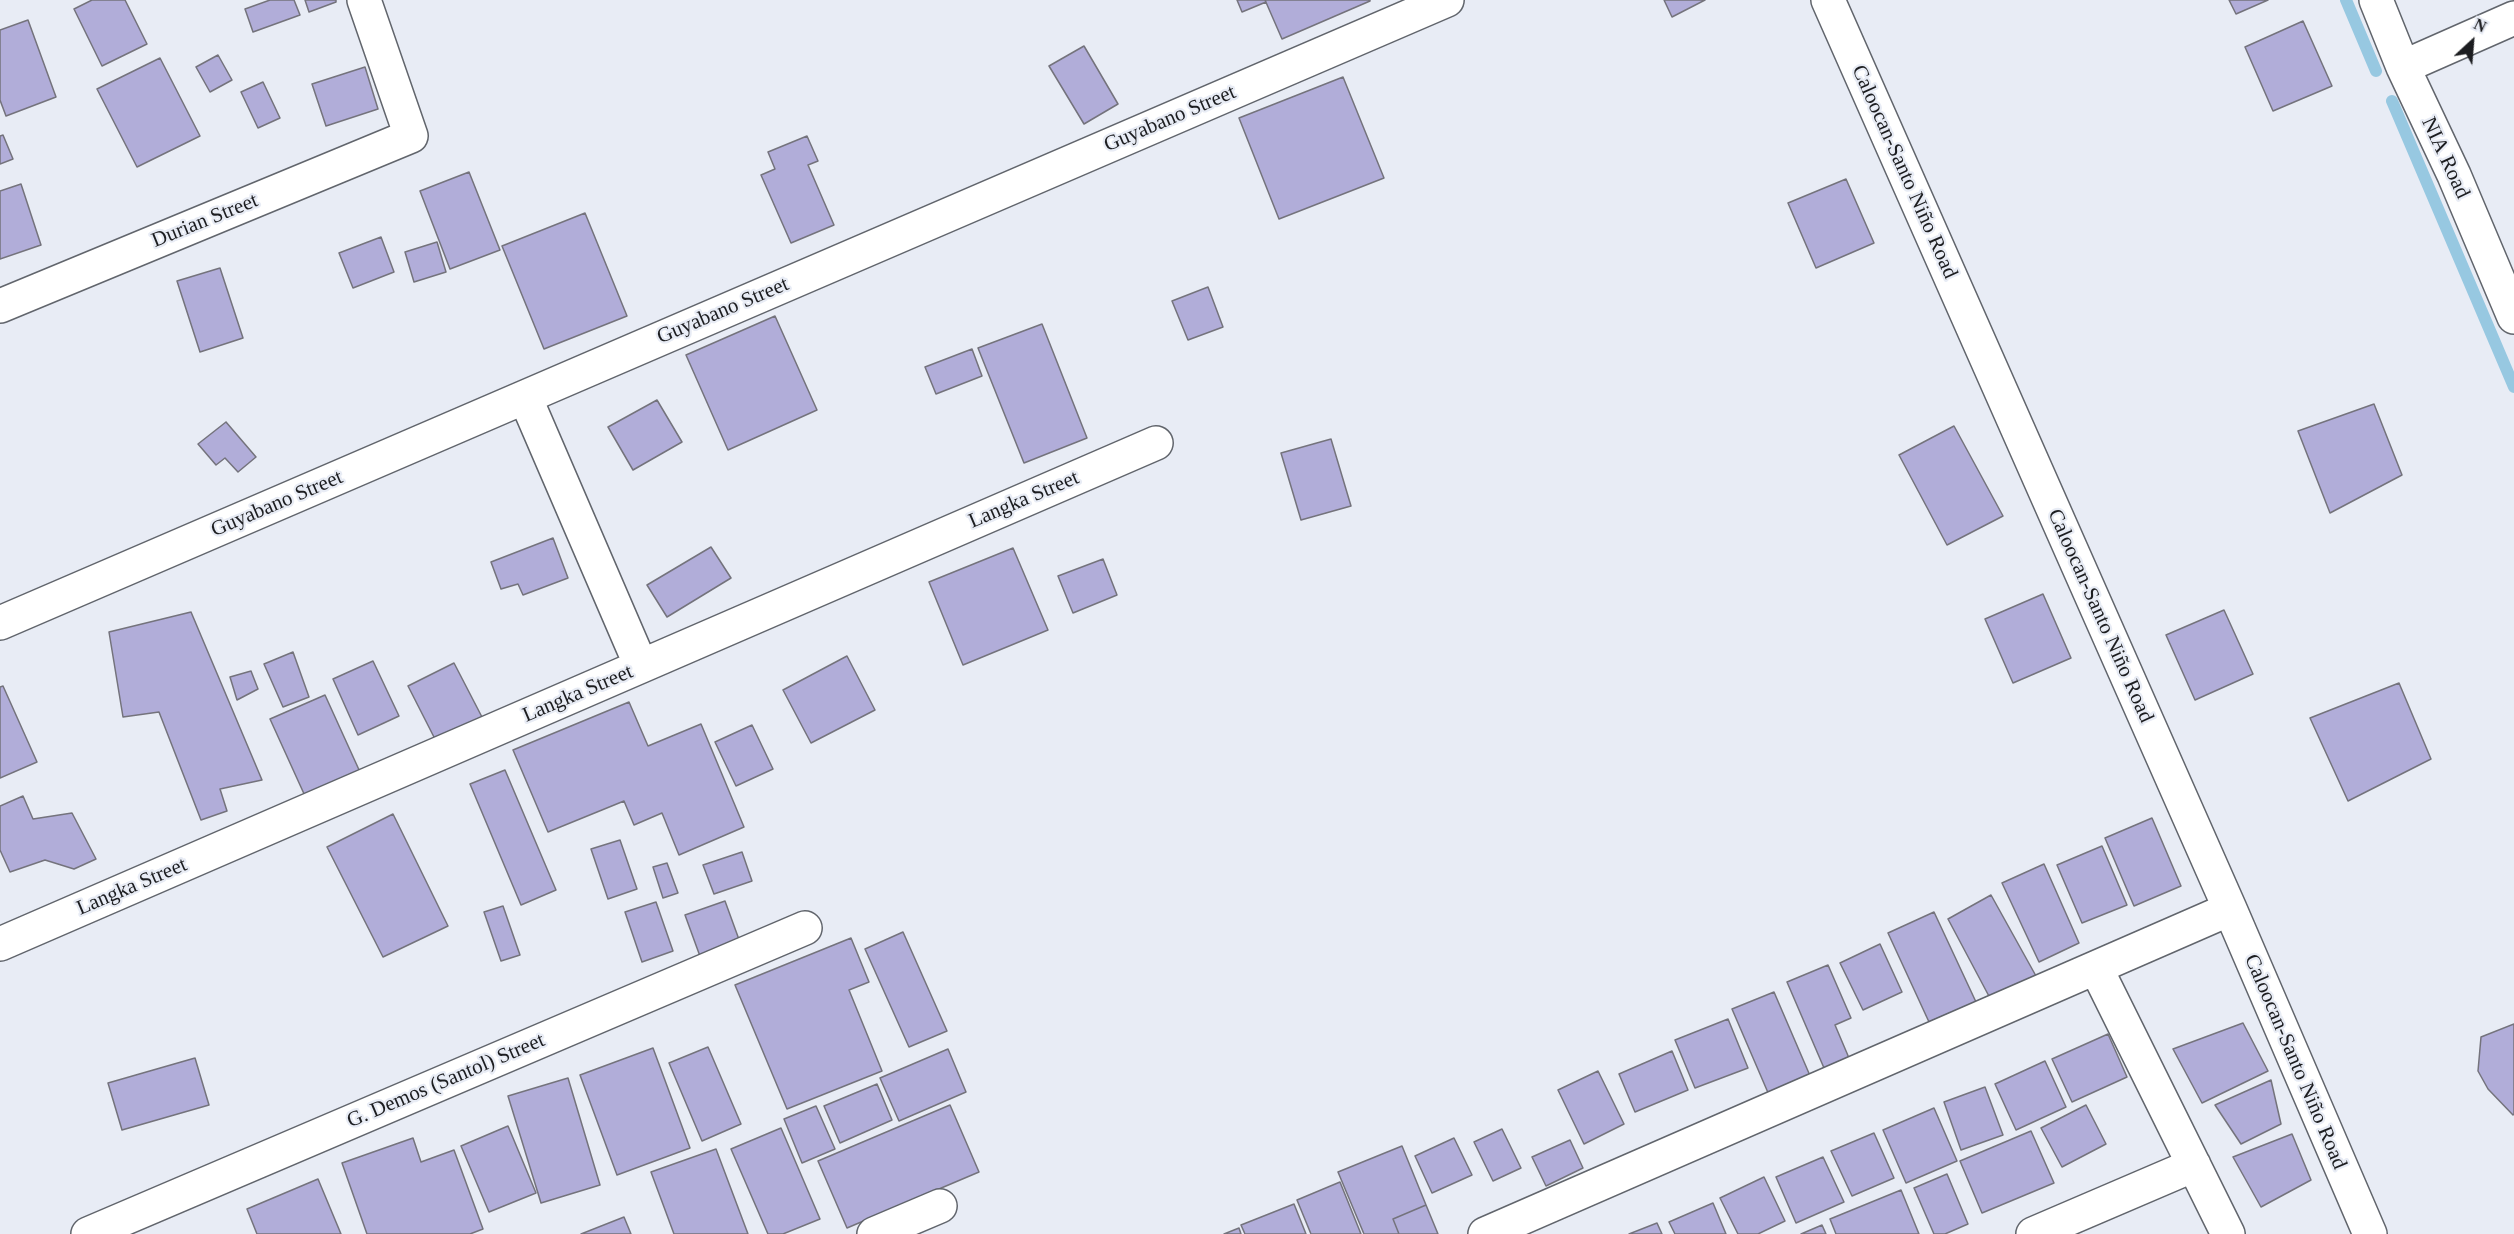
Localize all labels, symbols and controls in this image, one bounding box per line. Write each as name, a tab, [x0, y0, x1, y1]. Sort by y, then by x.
north arrow	[2442, 12, 2502, 72]
text: N	[2471, 15, 2489, 36]
street label: Caloocan-Santo Niño Road	[1846, 61, 1962, 283]
street label: Guyabano Street	[1100, 80, 1240, 158]
street label: NIA Road	[2415, 113, 2475, 203]
street label: Durian Street	[148, 188, 262, 254]
street label: Guyabano Street	[653, 272, 793, 350]
street label: Guyabano Street	[207, 465, 347, 543]
street label: Langka Street	[965, 466, 1083, 534]
street label: Caloocan-Santo Niño Road	[2042, 505, 2158, 727]
street label: Langka Street	[519, 660, 637, 728]
street label: Langka Street	[73, 853, 191, 921]
street label: Caloocan-Santo Niño Road	[2238, 951, 2352, 1173]
street label: G. Demos (Santol) Street	[343, 1028, 549, 1134]

